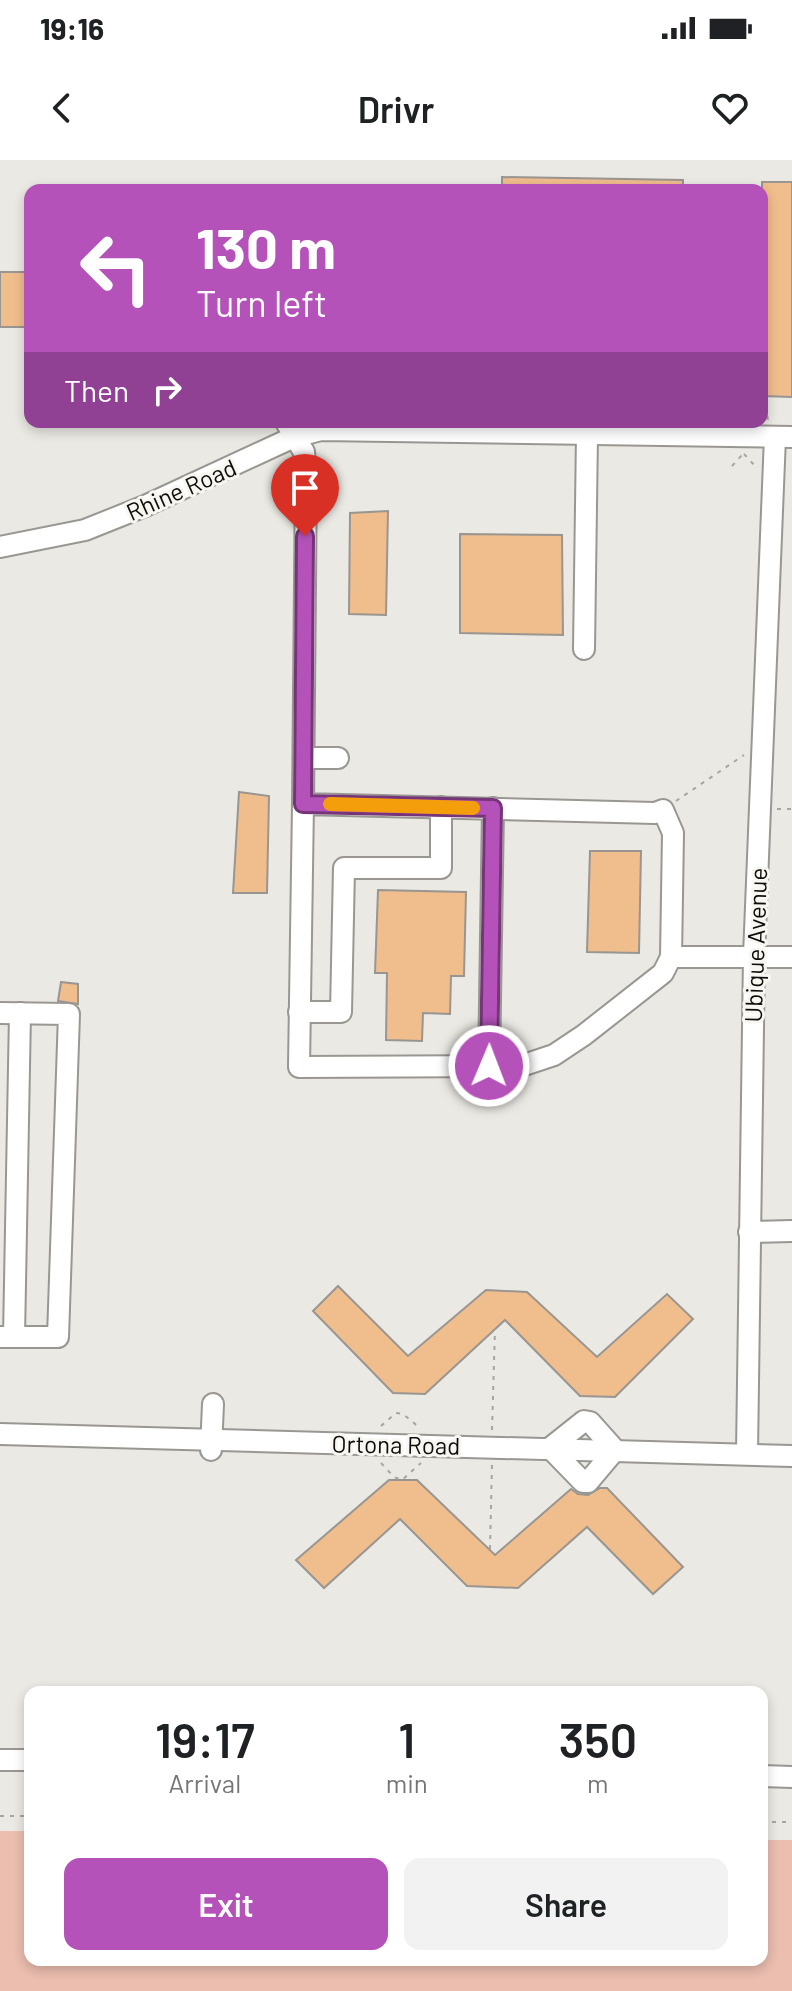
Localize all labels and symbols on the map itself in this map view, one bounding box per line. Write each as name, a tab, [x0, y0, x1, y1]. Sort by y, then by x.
street label: Rhine Road	[122, 452, 240, 526]
pin	[271, 454, 339, 536]
street label: Ubique Avenue	[738, 867, 772, 1023]
position arrow	[447, 1024, 531, 1108]
street label: Ortona Road	[331, 1428, 461, 1460]

